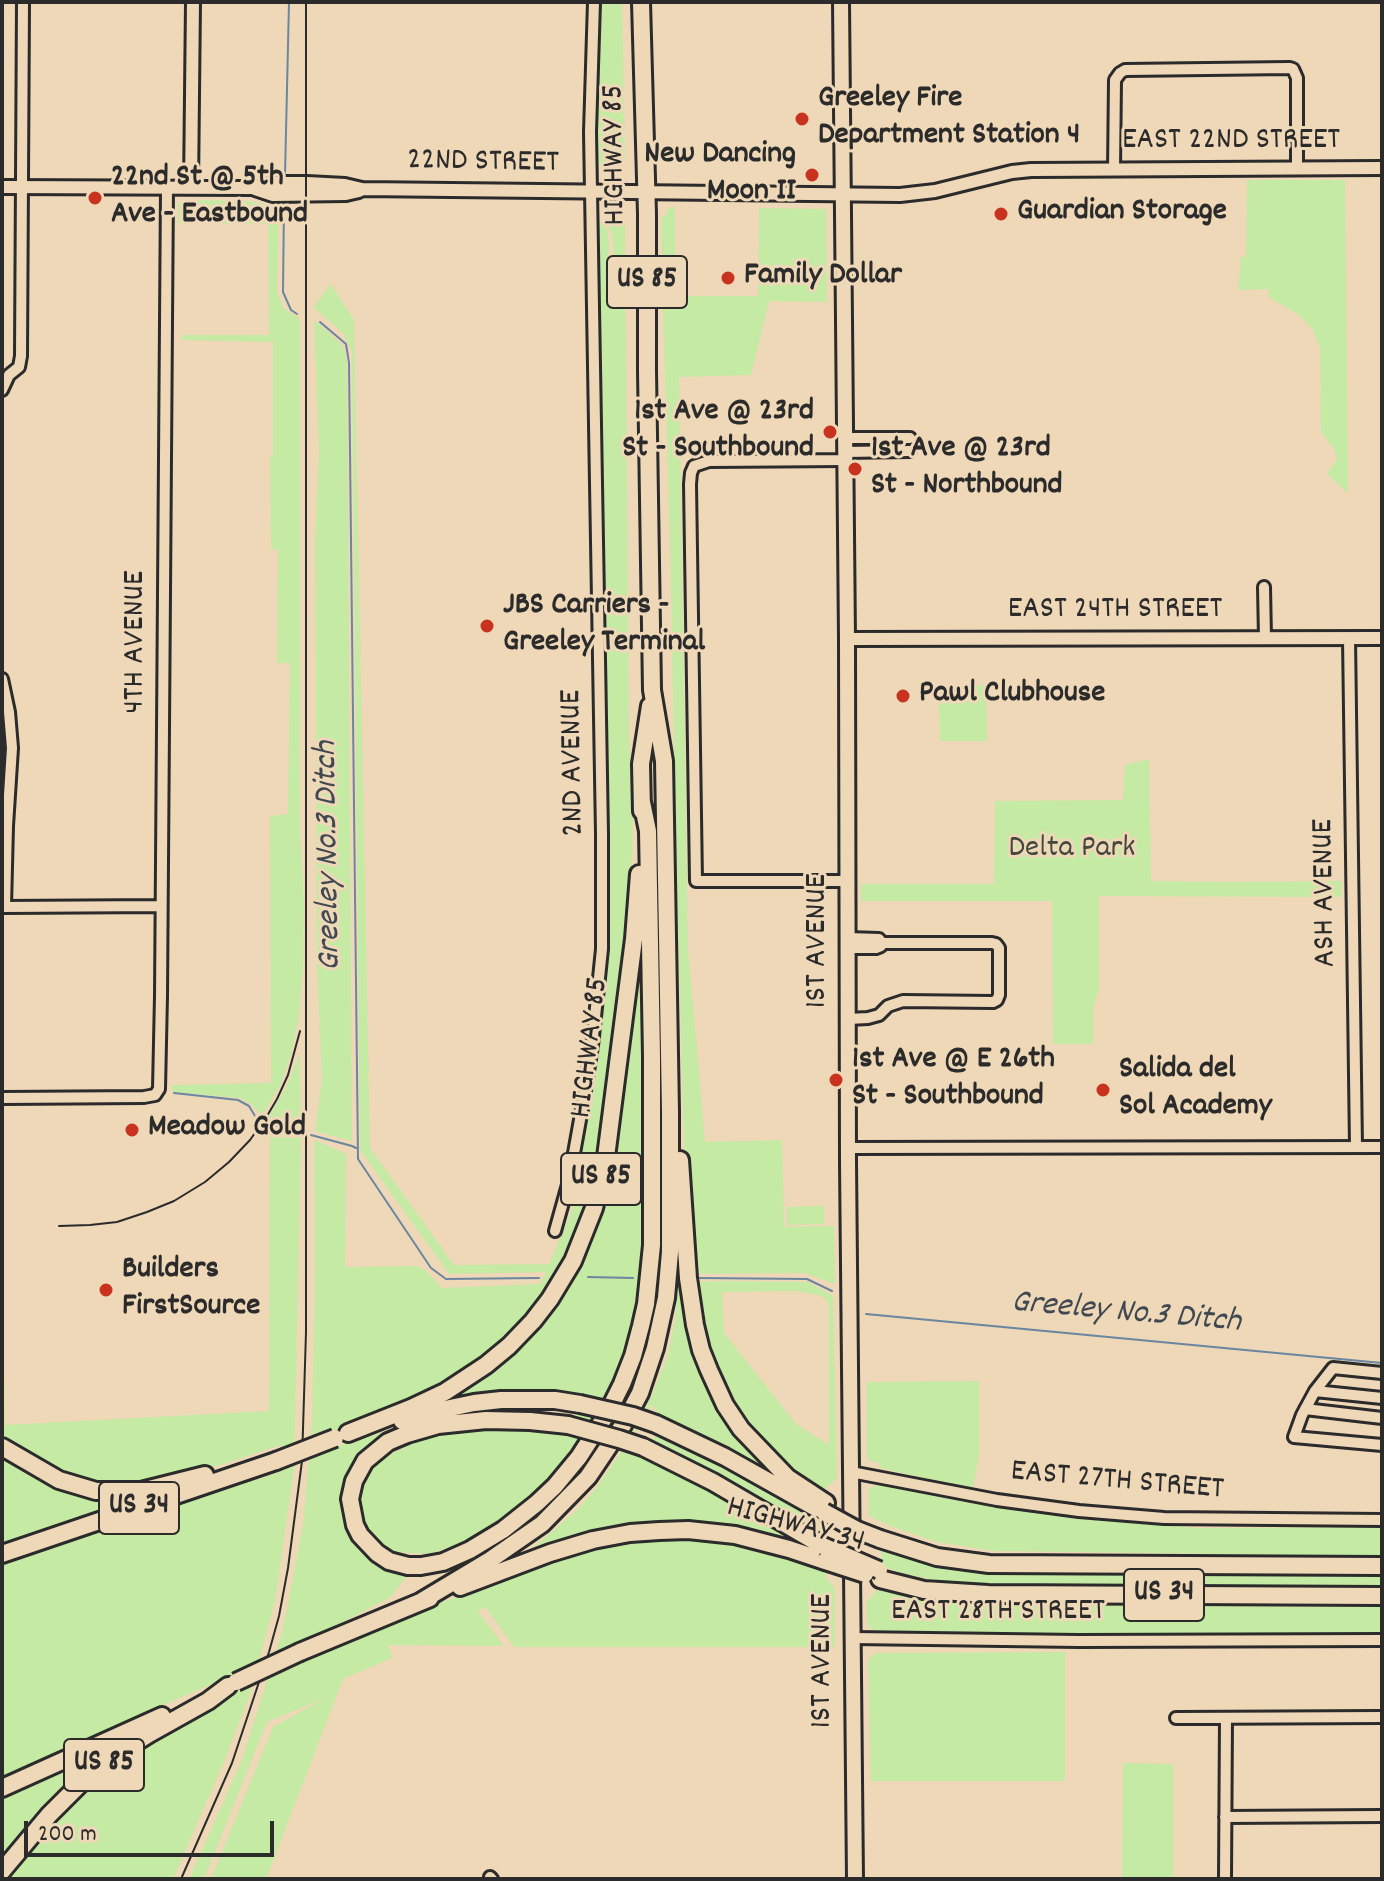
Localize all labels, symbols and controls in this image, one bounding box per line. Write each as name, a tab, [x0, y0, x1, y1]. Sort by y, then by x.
place label: Greeley Fire Department Station 4	[818, 82, 1080, 157]
street label: HIGHWAY 85	[597, 84, 637, 226]
marker: Greeley Fire Department Station 4	[793, 110, 811, 128]
street label: EAST 22ND STREET	[1122, 124, 1340, 162]
place label: New Dancing Moon II	[644, 138, 796, 213]
street label: 22ND STREET	[407, 143, 559, 185]
place label: 22nd St @ 5th Ave - Eastbound	[111, 161, 308, 236]
marker: New Dancing Moon II	[803, 166, 821, 184]
marker: 22nd St @ 5th Ave - Eastbound	[86, 189, 104, 207]
place label: Guardian Storage	[1017, 195, 1227, 233]
marker: Guardian Storage	[992, 205, 1010, 223]
road number: US 85	[607, 256, 687, 308]
place label: Family Dollar	[744, 259, 902, 297]
marker: Family Dollar	[719, 269, 737, 287]
place label: 1st Ave @ 23rd St - Southbound	[622, 395, 814, 470]
marker: 1st Ave @ 23rd St - Southbound	[821, 423, 839, 441]
place label: 1st Ave @ 23rd St - Northbound	[871, 432, 1063, 507]
marker: 1st Ave @ 23rd St - Northbound	[846, 460, 864, 478]
street label: 4TH AVENUE	[119, 571, 157, 713]
place label: JBS Carriers - Greeley Terminal	[503, 589, 705, 664]
street label: EAST 24TH STREET	[1008, 593, 1222, 631]
marker: JBS Carriers - Greeley Terminal	[478, 617, 496, 635]
place label: Pawl Clubhouse	[919, 677, 1105, 715]
marker: Pawl Clubhouse	[894, 687, 912, 705]
street label: 2ND AVENUE	[555, 689, 595, 837]
water label: Greeley No.3 Ditch	[309, 741, 353, 971]
street label: ASH AVENUE	[1307, 818, 1347, 968]
park label: Delta Park	[1009, 832, 1135, 870]
street label: 1ST AVENUE	[801, 874, 839, 1008]
street label: HIGHWAY 85	[564, 975, 620, 1121]
place label: 1st Ave @ E 26th St - Southbound	[852, 1043, 1055, 1118]
place label: Salida del Sol Academy	[1119, 1053, 1272, 1128]
marker: 1st Ave @ E 26th St - Southbound	[827, 1071, 845, 1089]
marker: Salida del Sol Academy	[1094, 1081, 1112, 1099]
place label: Meadow Gold	[148, 1111, 306, 1149]
marker: Meadow Gold	[123, 1121, 141, 1139]
road number: US 85	[561, 1153, 641, 1205]
place label: Builders FirstSource	[122, 1253, 260, 1328]
marker: Builders FirstSource	[97, 1281, 115, 1299]
water label: Greeley No.3 Ditch	[1010, 1285, 1242, 1345]
street label: EAST 27TH STREET	[1009, 1455, 1225, 1511]
road number: US 34	[99, 1482, 179, 1534]
street label: HIGHWAY 34	[722, 1490, 868, 1564]
road number: US 34	[1124, 1569, 1204, 1621]
street label: 1ST AVENUE	[806, 1594, 844, 1728]
street label: EAST 28TH STREET	[891, 1595, 1105, 1633]
road number: US 85	[64, 1739, 144, 1791]
scale bar	[28, 1805, 278, 1855]
text: 200 m	[38, 1818, 97, 1852]

